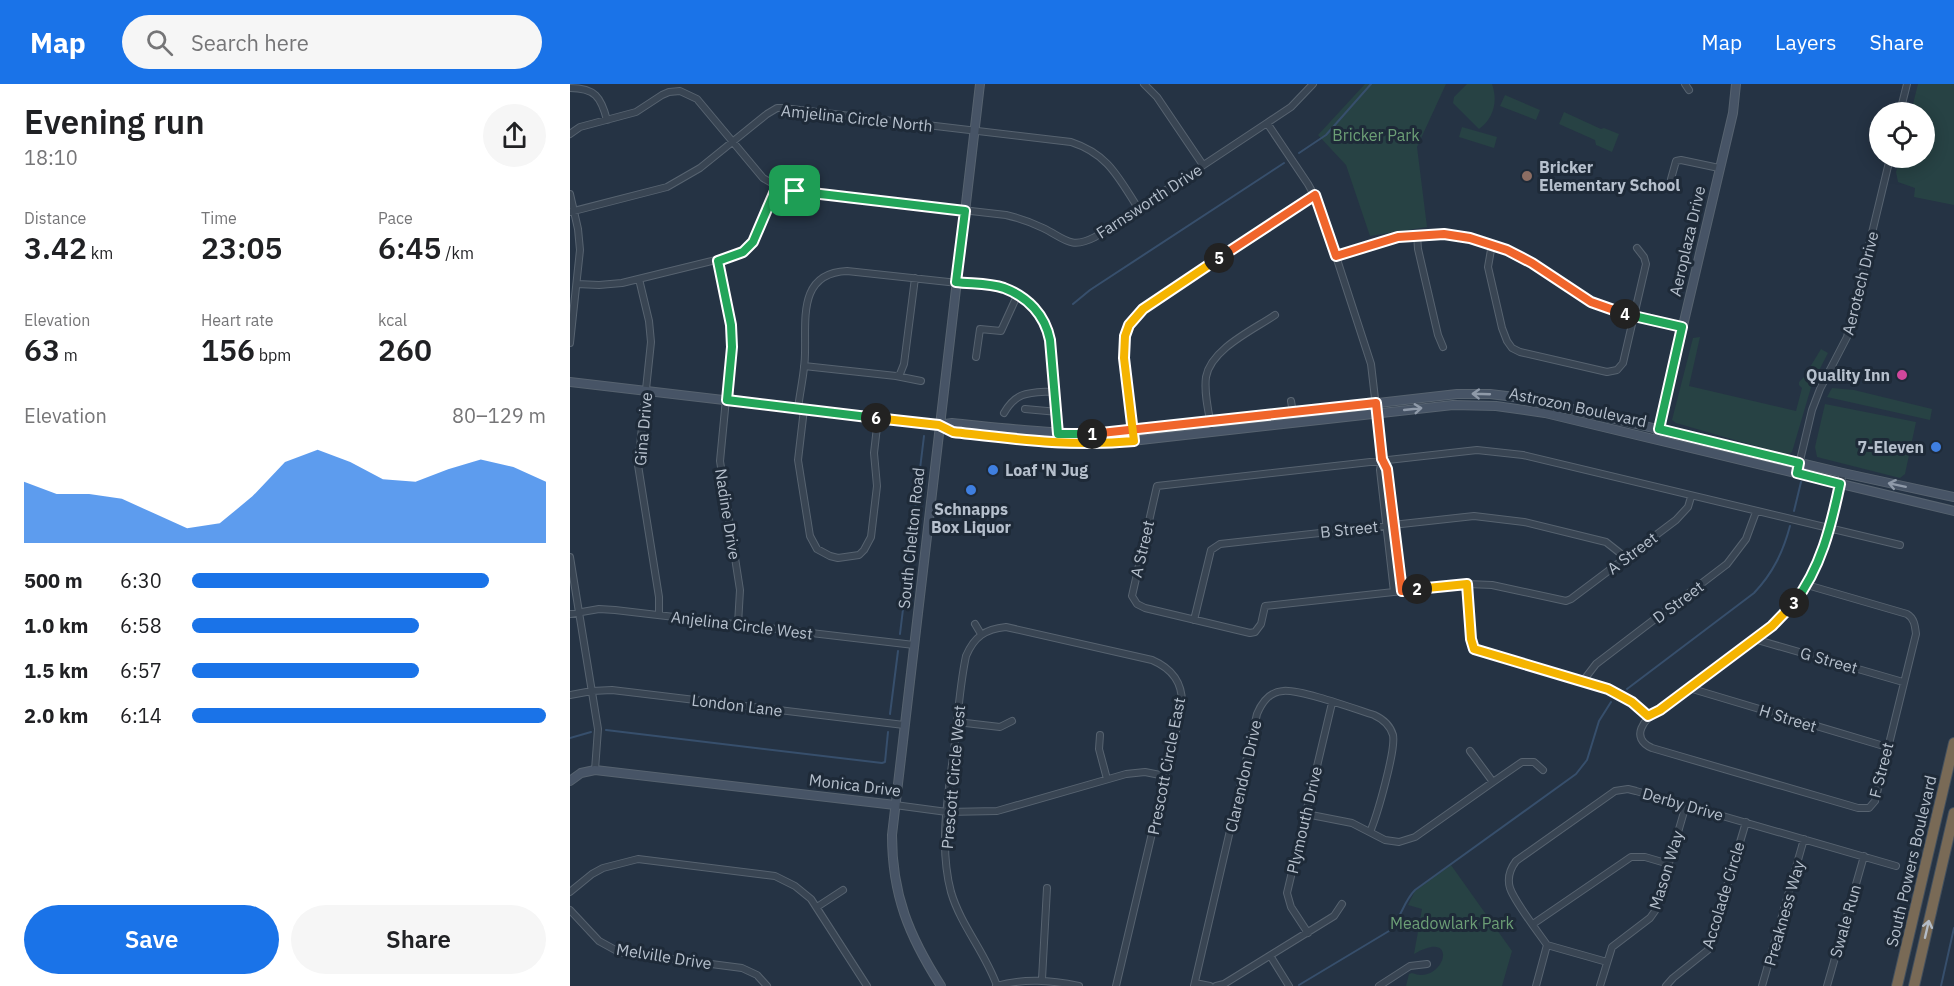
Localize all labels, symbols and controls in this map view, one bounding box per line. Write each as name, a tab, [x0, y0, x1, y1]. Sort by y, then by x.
search box	[122, 15, 542, 69]
text: Map	[30, 24, 86, 61]
icon: search	[143, 26, 176, 59]
text: Search here	[191, 28, 309, 57]
text: Map	[1702, 28, 1742, 56]
text: Layers	[1775, 28, 1837, 56]
text: Share	[1870, 28, 1924, 56]
text: Evening run	[24, 100, 205, 143]
street label: Amjelina Circle North	[780, 100, 934, 136]
map controls	[1869, 102, 1935, 168]
button: locate	[1869, 102, 1935, 168]
button: share	[483, 104, 546, 167]
park label: Bricker Park	[1332, 125, 1420, 145]
text: 18:10	[24, 144, 78, 171]
place label: Bricker Elementary School	[1539, 157, 1680, 195]
street label: Farnsworth Drive	[1092, 159, 1206, 243]
pin	[769, 165, 820, 216]
marker: Bricker Elementary School	[1520, 169, 1534, 183]
icon: arrive	[778, 174, 811, 207]
street label: Aeroplaza Drive	[1665, 184, 1709, 298]
text: Distance	[24, 208, 86, 228]
text: Time	[201, 208, 237, 228]
text: Pace	[378, 208, 413, 228]
text: 3.42	[24, 228, 87, 267]
text: 23:05	[201, 228, 283, 267]
text: 6:45	[378, 228, 442, 267]
street label: Aerotech Drive	[1837, 229, 1883, 337]
text: km	[87, 243, 113, 263]
text: /km	[442, 243, 474, 263]
pin: 5	[1204, 243, 1234, 273]
text: 5	[1214, 248, 1224, 268]
pin: 4	[1610, 299, 1640, 329]
text: 4	[1620, 304, 1630, 324]
text: Elevation	[24, 310, 90, 330]
text: Heart rate	[201, 310, 274, 330]
text: kcal	[378, 310, 407, 330]
text: 63	[24, 330, 60, 369]
text: 156	[201, 330, 255, 369]
text: 260	[378, 330, 432, 369]
text: m	[60, 345, 78, 365]
text: bpm	[255, 345, 291, 365]
place label: Quality Inn	[1806, 365, 1890, 385]
marker: Quality Inn	[1895, 368, 1909, 382]
street label: Astrozon Boulevard	[1507, 383, 1649, 431]
one-way arrow	[1472, 388, 1492, 400]
street label: Gina Drive	[630, 391, 656, 467]
text: Elevation	[24, 402, 107, 429]
text: 80–129 m	[452, 402, 546, 429]
pin: 6	[861, 403, 891, 433]
one-way arrow	[1403, 404, 1423, 415]
text: 6	[871, 408, 881, 428]
pin: 1	[1077, 419, 1107, 449]
text: 1	[1087, 424, 1097, 444]
place label: 7-Eleven	[1858, 437, 1924, 457]
marker: 7-Eleven	[1929, 440, 1943, 454]
place label: Loaf 'N Jug	[1005, 460, 1088, 480]
marker: Loaf 'N Jug	[986, 463, 1000, 477]
street label: South Chelton Road	[894, 466, 928, 610]
street label: Nadine Drive	[711, 467, 745, 561]
one-way arrow	[1888, 478, 1907, 490]
marker: Schnapps Box Liquor	[964, 483, 978, 497]
place label: Schnapps Box Liquor	[931, 499, 1012, 537]
street label: B Street	[1319, 516, 1379, 542]
street label: A Street	[1126, 519, 1158, 579]
street label: A Street	[1603, 528, 1661, 578]
text: 500 m	[24, 567, 83, 594]
text: 6:30	[120, 567, 162, 594]
pin: 2	[1402, 574, 1432, 604]
street label: D Street	[1649, 576, 1707, 628]
text: 2	[1412, 579, 1422, 599]
pin: 3	[1779, 588, 1809, 618]
text: 3	[1789, 593, 1799, 613]
street label: Anjelina Circle West	[670, 606, 814, 644]
text: 1.0 km	[24, 612, 88, 639]
text: 6:58	[120, 612, 162, 639]
street label: G Street	[1798, 642, 1860, 678]
text: 1.5 km	[24, 657, 88, 684]
text: 6:57	[120, 657, 162, 684]
street label: London Lane	[690, 690, 784, 721]
street label: Prescott Circle East	[1143, 696, 1189, 836]
street label: H Street	[1757, 700, 1819, 736]
text: 2.0 km	[24, 702, 88, 729]
text: 6:14	[120, 702, 162, 729]
street label: Prescott Circle West	[937, 704, 969, 850]
street label: Clarendon Drive	[1220, 718, 1266, 834]
street label: F Street	[1864, 740, 1898, 800]
street label: Plymouth Drive	[1282, 764, 1326, 876]
street label: Monica Drive	[808, 769, 902, 801]
street label: South Powers Boulevard	[1882, 773, 1940, 949]
street label: Derby Drive	[1640, 783, 1726, 825]
street label: Mason Way	[1644, 828, 1688, 912]
street label: Accolade Circle	[1697, 839, 1749, 951]
street label: Preakness Way	[1759, 858, 1809, 968]
street label: Swale Run	[1825, 882, 1865, 960]
button: Save	[24, 905, 279, 974]
button: Share	[291, 905, 546, 974]
park label: Meadowlark Park	[1390, 913, 1515, 933]
one-way arrow	[1922, 920, 1933, 939]
street label: Melville Drive	[615, 939, 713, 973]

